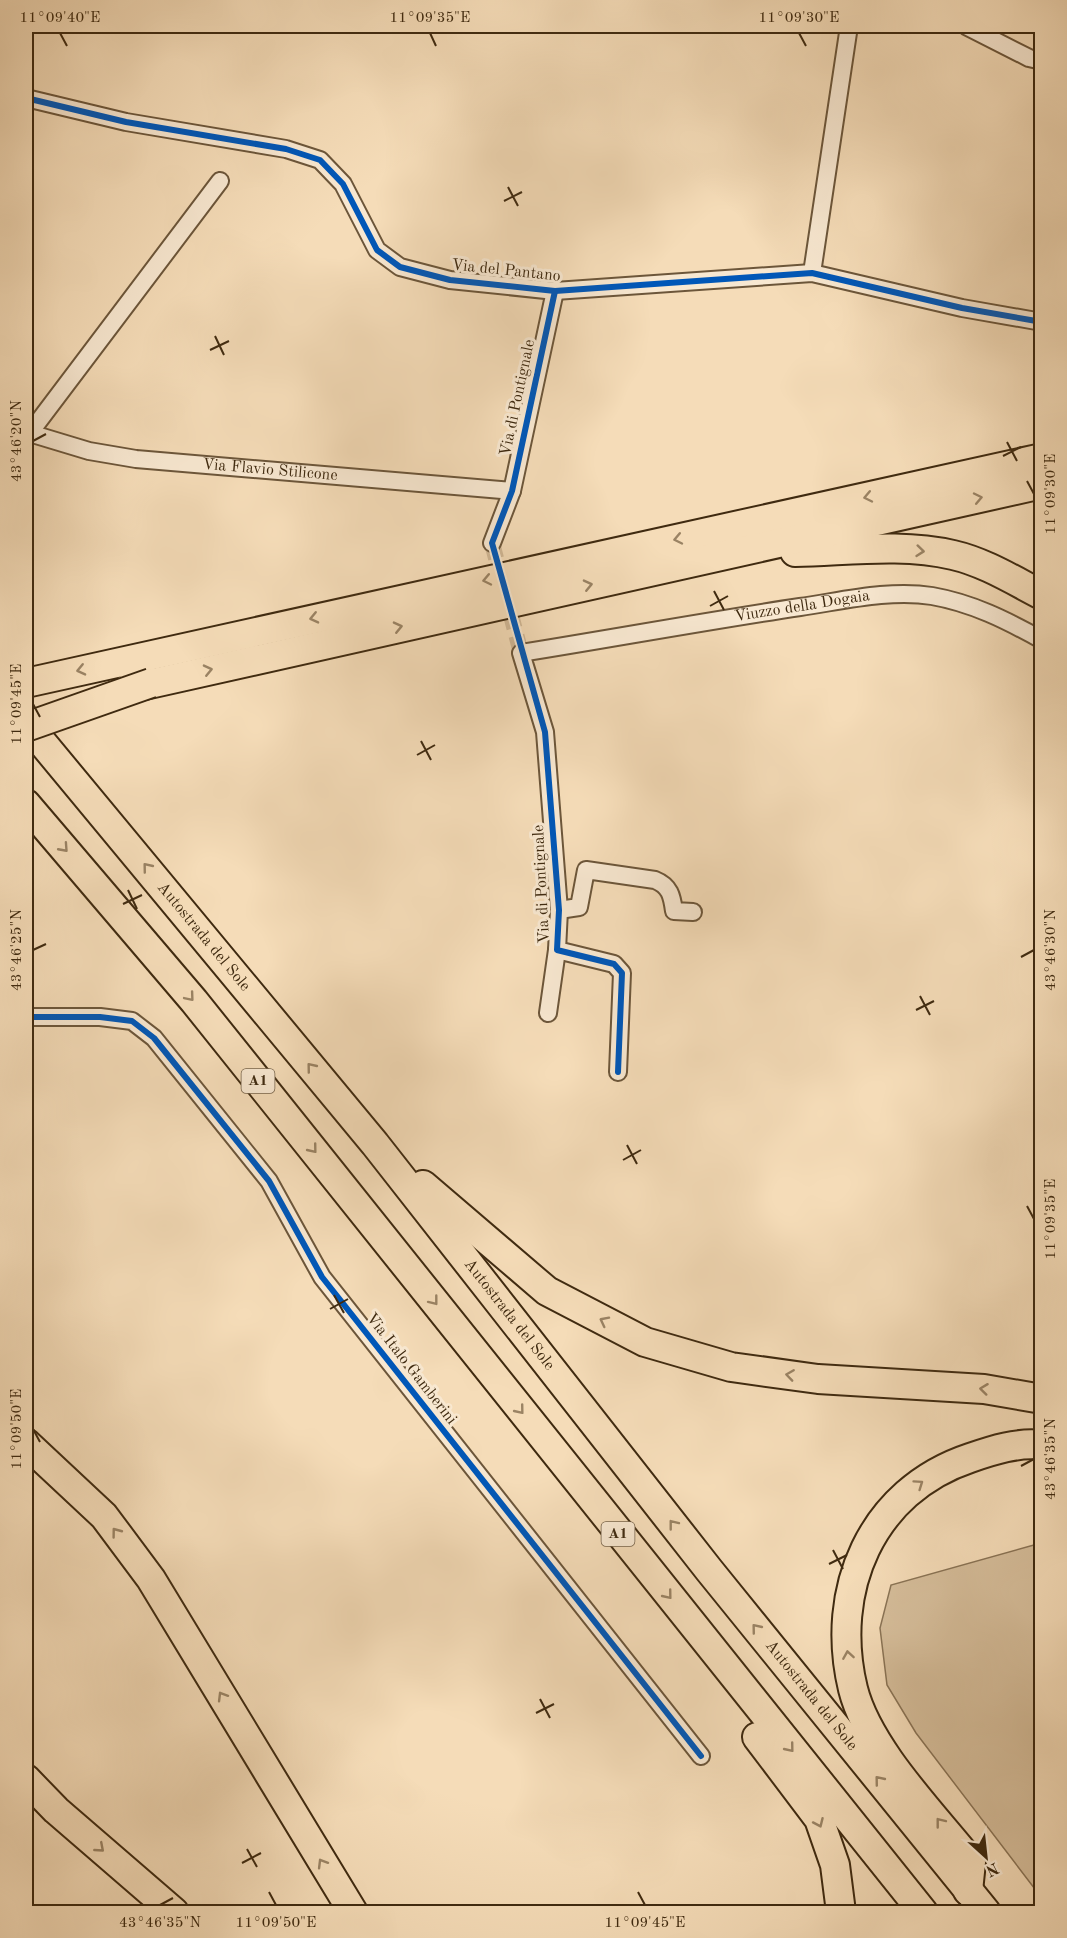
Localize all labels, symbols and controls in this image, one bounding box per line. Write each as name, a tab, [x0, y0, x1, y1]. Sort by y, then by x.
text: 11°09'40"E	[20, 11, 100, 26]
text: 11°09'35"E	[390, 11, 470, 26]
text: 11°09'30"E	[759, 11, 839, 26]
street label: Via del Pantano	[451, 257, 561, 285]
street label: Via di Pontignale	[498, 338, 538, 458]
text: 43°46'20"N	[10, 400, 25, 482]
text: 11°09'30"E	[1044, 454, 1059, 534]
street label: Via Flavio Stilicone	[202, 457, 338, 484]
one-way arrow	[863, 490, 873, 503]
one-way arrow	[973, 492, 983, 505]
one-way arrow	[673, 532, 683, 545]
one-way arrow	[916, 544, 925, 557]
one-way arrow	[482, 573, 492, 586]
one-way arrow	[583, 579, 593, 592]
street label: Viuzzo della Dogaia	[733, 588, 871, 625]
one-way arrow	[309, 610, 319, 623]
one-way arrow	[393, 622, 403, 635]
one-way arrow	[76, 663, 86, 676]
text: 11°09'45"E	[10, 664, 25, 744]
one-way arrow	[203, 665, 213, 678]
street label: Via di Pontignale	[531, 824, 553, 944]
one-way arrow	[57, 841, 68, 852]
one-way arrow	[144, 863, 155, 874]
street label: Autostrada del Sole	[154, 879, 253, 995]
text: 43°46'25"N	[10, 909, 25, 991]
text: 43°46'30"N	[1044, 909, 1059, 991]
one-way arrow	[183, 990, 194, 1001]
one-way arrow	[308, 1063, 319, 1074]
road number: A1	[242, 1069, 274, 1093]
one-way arrow	[305, 1142, 316, 1153]
text: 11°09'35"E	[1044, 1179, 1059, 1259]
street label: Autostrada del Sole	[461, 1256, 557, 1373]
one-way arrow	[426, 1295, 437, 1306]
street label: Via Italo Gamberini	[363, 1310, 459, 1428]
one-way arrow	[600, 1317, 610, 1328]
one-way arrow	[785, 1370, 794, 1382]
one-way arrow	[979, 1383, 989, 1396]
text: 11°09'50"E	[10, 1389, 25, 1469]
one-way arrow	[512, 1403, 523, 1414]
text: 43°46'35"N	[1044, 1418, 1059, 1500]
one-way arrow	[913, 1480, 924, 1491]
one-way arrow	[670, 1520, 681, 1531]
road number: A1	[602, 1522, 634, 1546]
one-way arrow	[112, 1528, 123, 1539]
one-way arrow	[660, 1589, 671, 1600]
one-way arrow	[753, 1624, 764, 1635]
street label: Autostrada del Sole	[762, 1638, 860, 1754]
one-way arrow	[842, 1650, 854, 1659]
one-way arrow	[217, 1692, 229, 1702]
one-way arrow	[783, 1741, 794, 1752]
one-way arrow	[875, 1776, 886, 1787]
one-way arrow	[812, 1817, 824, 1828]
one-way arrow	[936, 1818, 947, 1829]
north arrow	[956, 1827, 1016, 1887]
one-way arrow	[93, 1841, 104, 1852]
one-way arrow	[318, 1859, 330, 1869]
text: N	[982, 1859, 1001, 1879]
text: 43°46'35"N	[119, 1916, 201, 1931]
text: 11°09'50"E	[236, 1916, 316, 1931]
text: 11°09'45"E	[605, 1916, 685, 1931]

